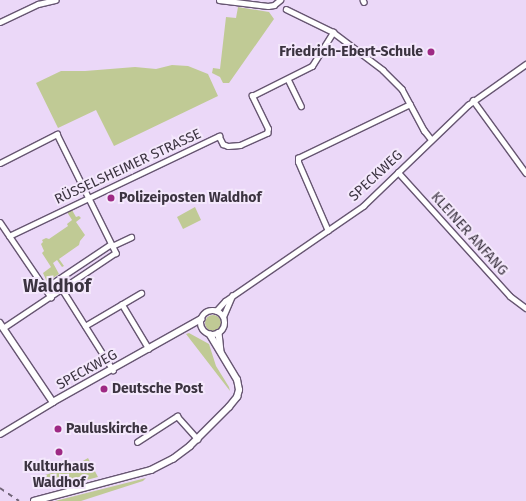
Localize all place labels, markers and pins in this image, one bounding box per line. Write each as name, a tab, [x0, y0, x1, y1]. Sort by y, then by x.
place label: Friedrich-Ebert-Schule	[279, 44, 423, 60]
marker: Friedrich-Ebert-Schule	[426, 47, 436, 57]
place label: Polizeiposten Waldhof	[119, 190, 262, 206]
marker: Polizeiposten Waldhof	[106, 193, 116, 203]
place label: Deutsche Post	[112, 381, 203, 397]
marker: Deutsche Post	[99, 384, 109, 394]
place label: Pauluskirche	[66, 421, 148, 437]
marker: Pauluskirche	[53, 424, 63, 434]
marker: Kulturhaus Waldhof	[54, 447, 64, 457]
place label: Kulturhaus Waldhof	[24, 459, 94, 492]

